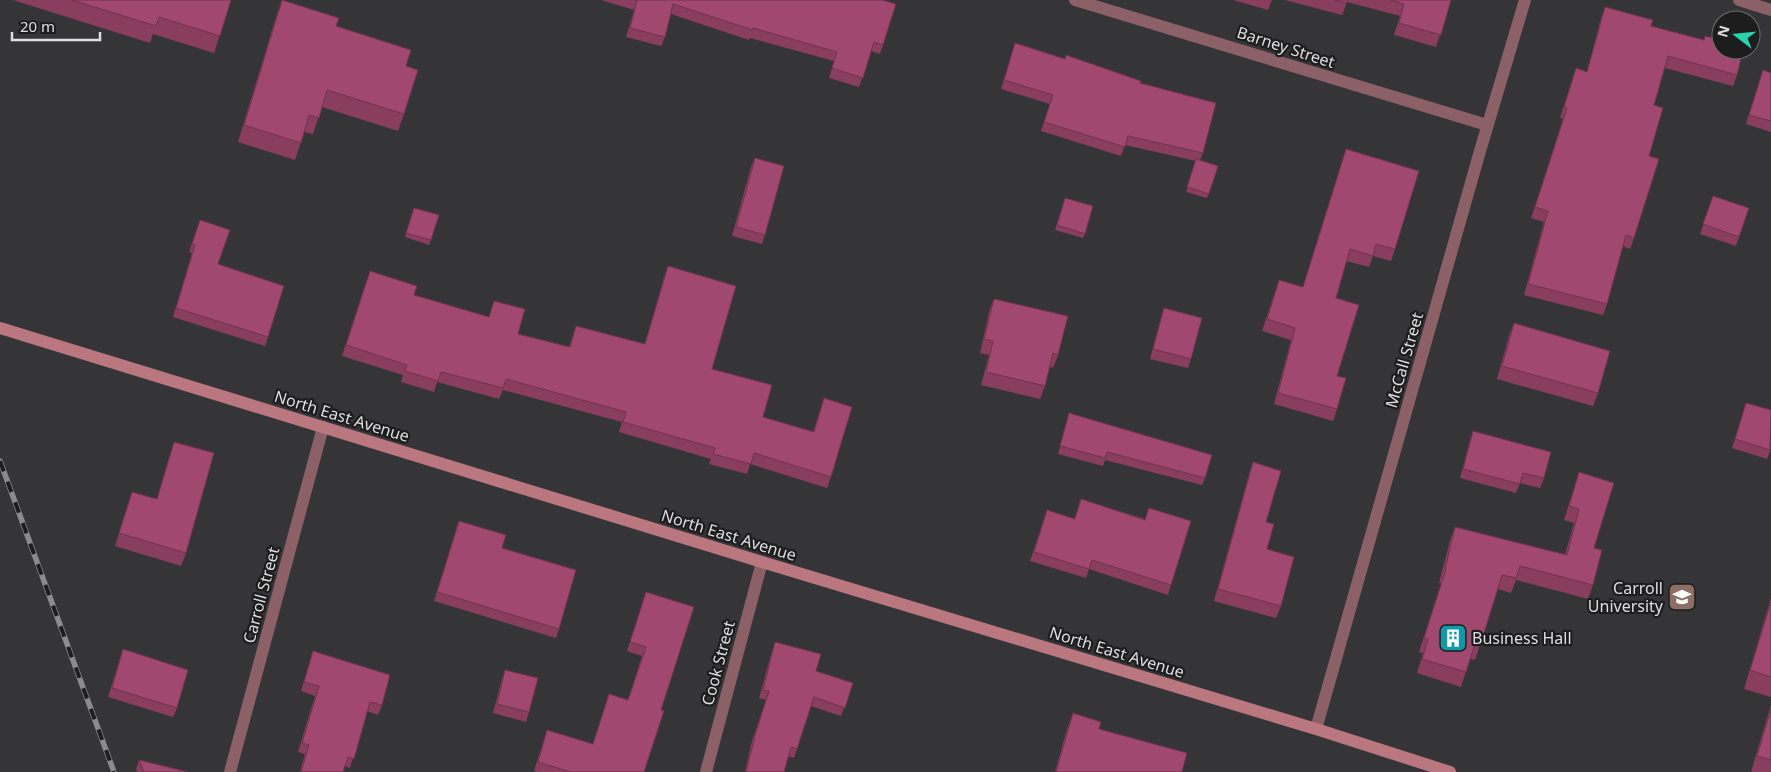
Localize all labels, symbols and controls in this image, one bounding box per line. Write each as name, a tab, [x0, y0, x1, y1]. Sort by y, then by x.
scale bar	[12, 10, 100, 42]
north arrow	[1711, 10, 1761, 60]
text: 20 m	[20, 16, 55, 36]
street label: Barney Street	[1234, 21, 1338, 73]
text: N	[1712, 23, 1734, 39]
street label: McCall Street	[1380, 309, 1428, 410]
street label: North East Avenue	[272, 385, 412, 447]
street label: North East Avenue	[659, 504, 799, 566]
street label: Carroll Street	[238, 544, 284, 646]
place label: Carroll University	[1588, 577, 1664, 617]
school or university icon: Carroll University	[1667, 582, 1697, 612]
street label: Cook Street	[696, 618, 740, 708]
street label: North East Avenue	[1047, 621, 1187, 683]
building icon: Business Hall	[1438, 623, 1468, 653]
place label: Business Hall	[1472, 627, 1572, 649]

